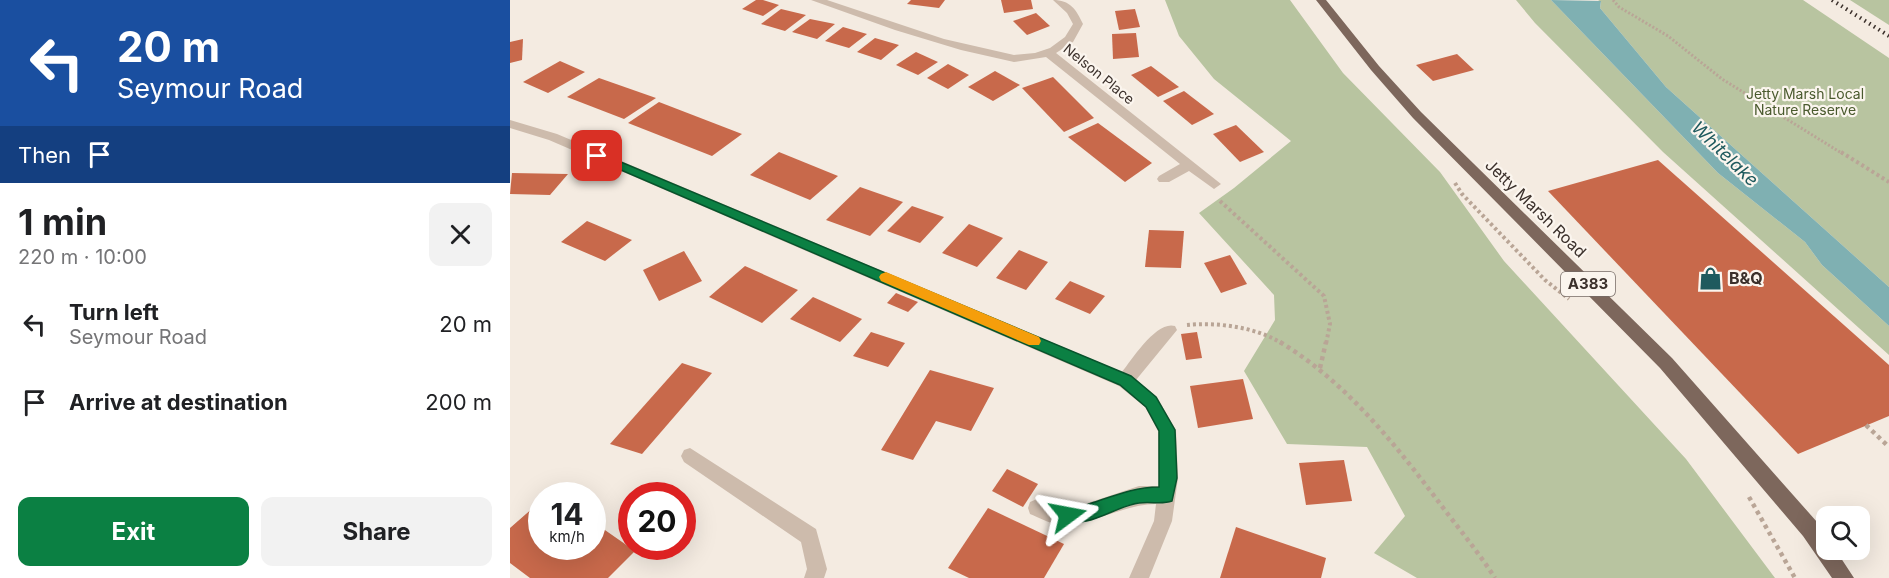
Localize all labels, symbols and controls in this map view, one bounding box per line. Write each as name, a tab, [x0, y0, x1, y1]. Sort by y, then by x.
text: 20 m	[117, 21, 220, 72]
icon: left	[18, 24, 96, 102]
street label: Nelson Place	[1060, 40, 1138, 107]
text: Seymour Road	[117, 72, 303, 105]
park label: Jetty Marsh Local Nature Reserve	[1746, 85, 1864, 118]
water label: Whitelake	[1688, 117, 1763, 190]
pin	[571, 130, 622, 181]
icon: arrive	[83, 138, 116, 171]
icon: arrive	[580, 139, 613, 172]
text: Then	[18, 142, 71, 168]
street label: Jetty Marsh Road	[1481, 155, 1591, 261]
text: 1 min	[18, 200, 107, 244]
button: close	[429, 203, 492, 266]
text: 220 m · 10:00	[18, 245, 147, 269]
shop icon: B&Q	[1698, 265, 1724, 291]
place label: B&Q	[1729, 268, 1763, 288]
road number: A383	[1561, 272, 1615, 296]
text: Turn left	[69, 299, 159, 325]
icon: left	[18, 308, 51, 341]
text: 20 m	[439, 311, 492, 337]
text: Seymour Road	[69, 325, 207, 349]
icon: arrive	[18, 386, 51, 419]
text: Arrive at destination	[69, 389, 288, 415]
text: 200 m	[425, 389, 492, 415]
speed limit sign: 20	[618, 482, 696, 560]
position arrow	[1036, 483, 1100, 547]
text: 14	[550, 496, 584, 532]
button: Exit	[18, 497, 249, 566]
button: Share	[261, 497, 492, 566]
map controls	[1816, 506, 1870, 560]
button: search	[1816, 506, 1870, 560]
text: km/h	[549, 527, 585, 546]

